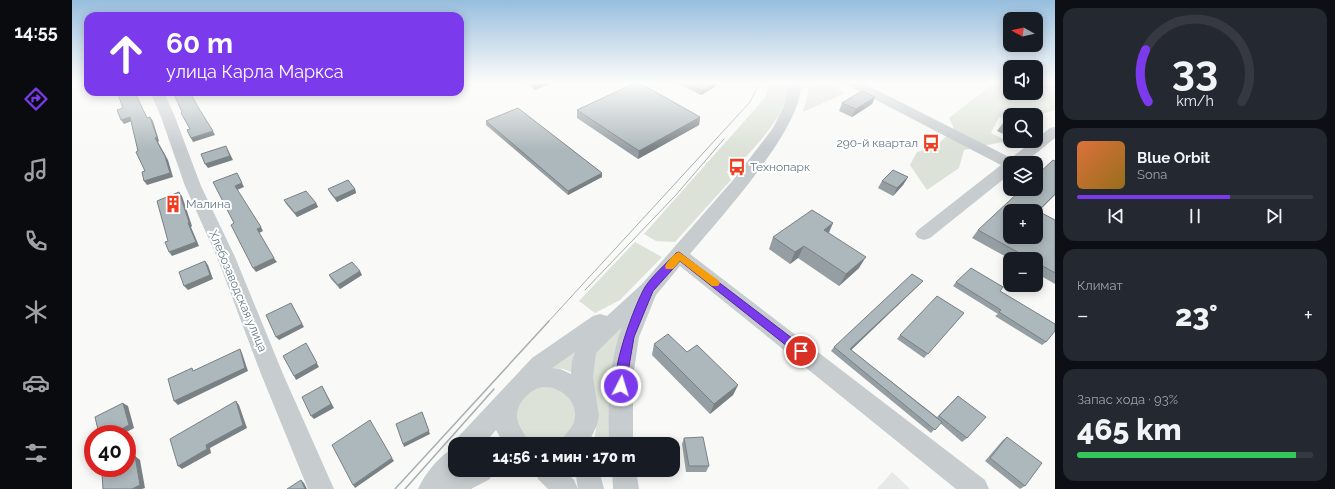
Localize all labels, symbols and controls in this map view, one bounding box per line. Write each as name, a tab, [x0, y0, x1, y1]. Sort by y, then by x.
north arrow	[1003, 12, 1043, 52]
map controls	[1003, 12, 1043, 292]
text: 14:55	[14, 21, 58, 42]
text: 60 m	[166, 27, 233, 60]
icon: ahead	[100, 28, 152, 80]
text: 33	[1172, 46, 1218, 95]
button: sound	[1003, 60, 1043, 100]
text: улица Карла Маркса	[166, 61, 344, 82]
icon: directions	[22, 85, 50, 113]
text: km/h	[1176, 93, 1214, 109]
button: search	[1003, 108, 1043, 148]
bus stop icon: 290-й квартал	[921, 133, 941, 153]
place label: 290-й квартал	[836, 136, 918, 150]
text: Blue Orbit	[1137, 149, 1210, 167]
icon: music	[22, 156, 50, 184]
button: layers	[1003, 156, 1043, 196]
bus stop icon: Технопарк	[727, 157, 747, 177]
place label: Технопарк	[750, 160, 810, 174]
text: Sona	[1137, 167, 1167, 182]
building icon: Малина	[163, 194, 183, 214]
place label: Малина	[186, 197, 231, 211]
button: +	[1003, 204, 1043, 244]
icon: previous	[1105, 205, 1127, 227]
icon: pause	[1184, 205, 1206, 227]
icon: next	[1263, 205, 1285, 227]
icon: phone	[22, 227, 50, 255]
street label: Хлебозаводская улица	[206, 228, 270, 354]
button: −	[1003, 252, 1043, 292]
text: Климат	[1077, 278, 1123, 293]
icon: climate	[22, 298, 50, 326]
text: 23°	[1175, 298, 1218, 333]
text: −	[1077, 302, 1089, 328]
text: +	[1304, 302, 1313, 328]
pin	[784, 334, 818, 368]
icon: arrive	[790, 340, 812, 362]
position arrow	[600, 365, 642, 407]
icon: car	[22, 369, 50, 397]
text: Запас хода · 93%	[1077, 392, 1178, 407]
text: 465 km	[1077, 412, 1181, 447]
speed limit sign: 40	[84, 425, 136, 477]
icon: filters	[22, 439, 50, 467]
text: 14:56 · 1 мин · 170 m	[492, 448, 636, 466]

